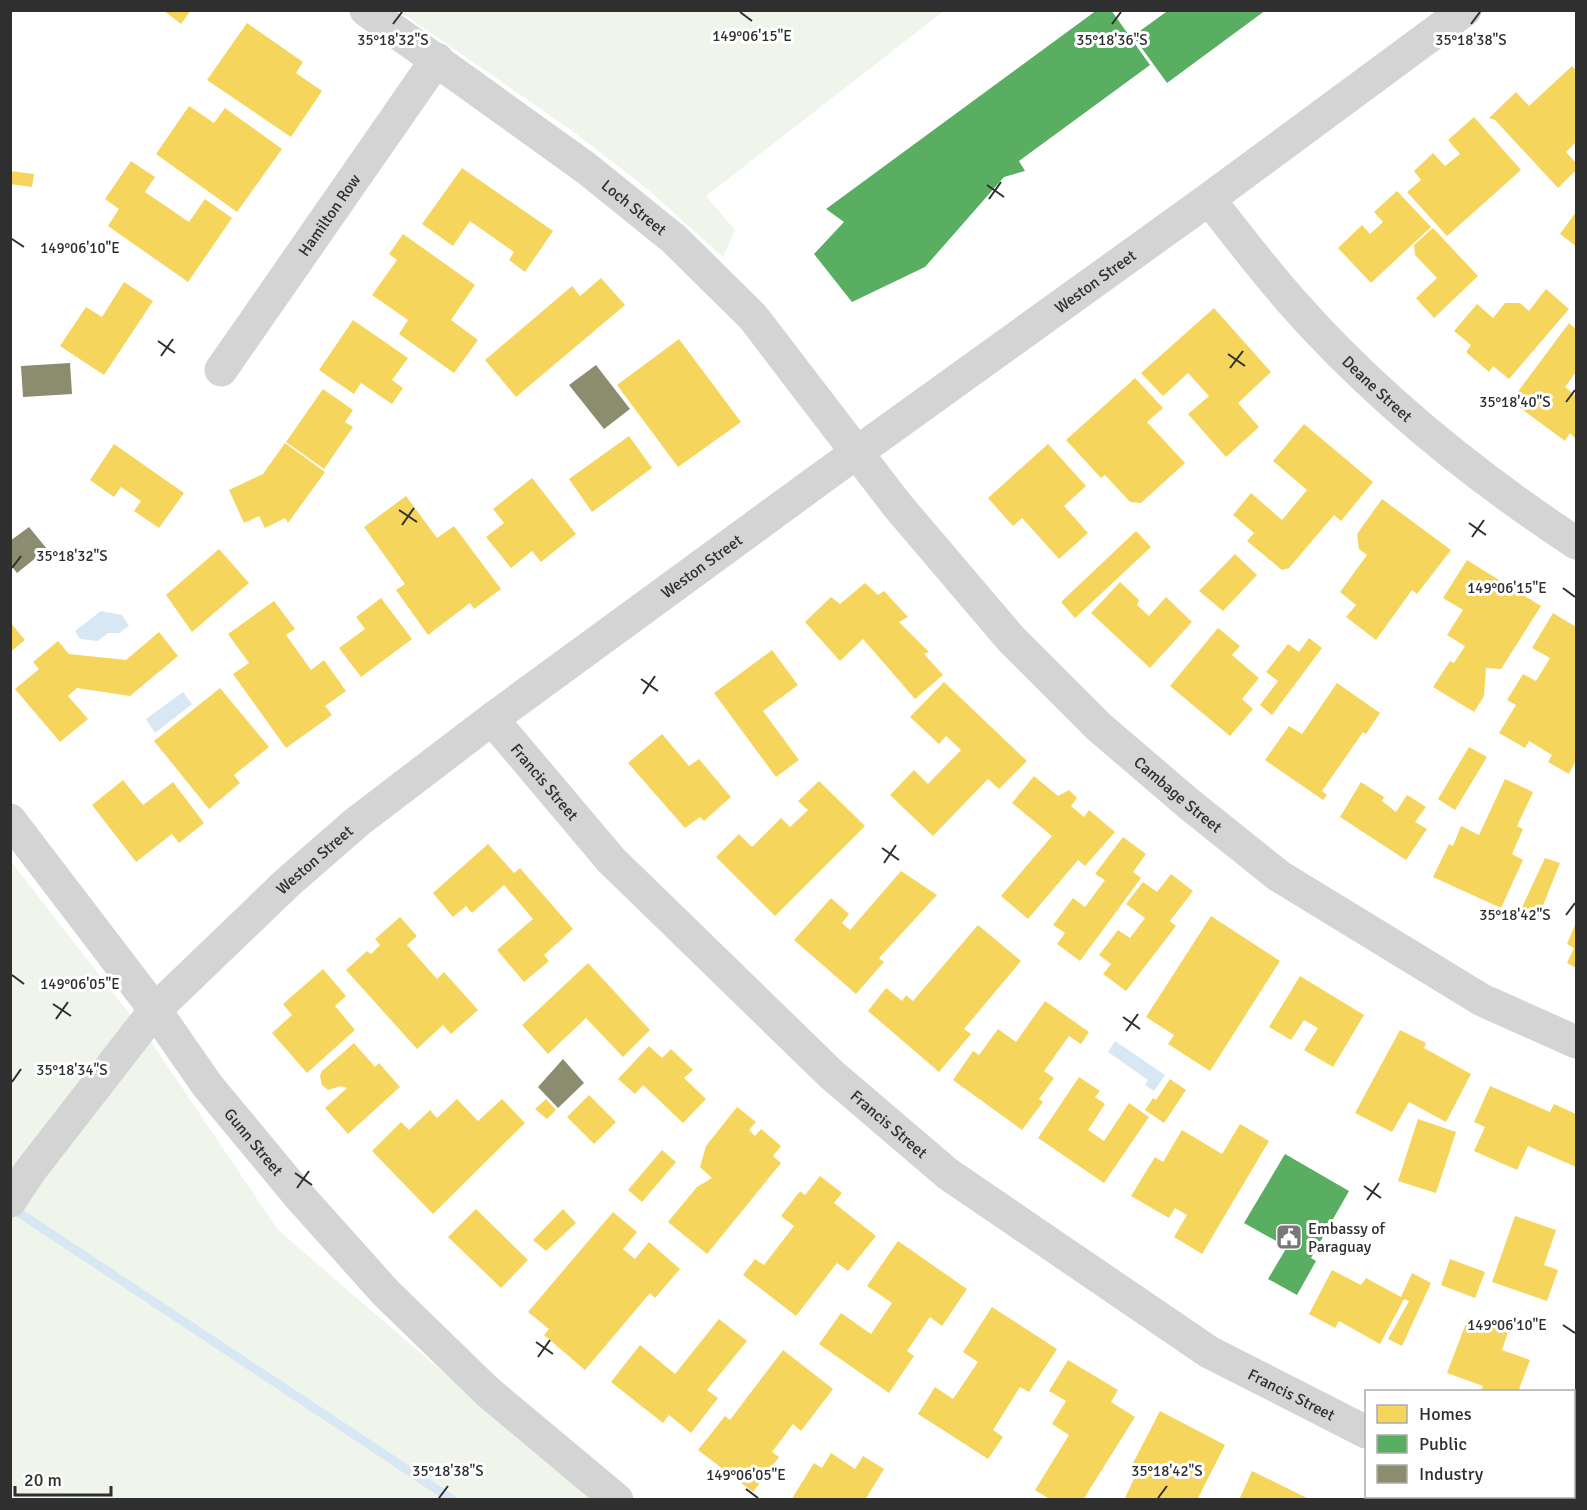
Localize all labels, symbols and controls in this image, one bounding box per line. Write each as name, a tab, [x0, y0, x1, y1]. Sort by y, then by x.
text: 149°06'15"E	[712, 27, 792, 45]
text: 35°18'32"S	[357, 31, 429, 49]
text: 35°18'36"S	[1076, 31, 1148, 49]
text: 35°18'38"S	[1435, 31, 1507, 49]
street label: Hamilton Row	[294, 170, 365, 260]
street label: Loch Street	[597, 176, 671, 240]
text: 149°06'10"E	[40, 239, 120, 257]
street label: Weston Street	[1051, 246, 1141, 318]
street label: Deane Street	[1337, 352, 1416, 427]
text: 35°18'40"S	[1479, 393, 1551, 411]
street label: Weston Street	[657, 530, 747, 603]
text: 35°18'32"S	[36, 547, 108, 565]
text: 149°06'15"E	[1467, 579, 1547, 597]
street label: Francis Street	[506, 740, 583, 825]
street label: Cambage Street	[1129, 752, 1226, 838]
street label: Weston Street	[272, 821, 358, 899]
text: 35°18'42"S	[1479, 906, 1551, 924]
text: 149°06'05"E	[40, 975, 120, 993]
text: 35°18'34"S	[36, 1061, 108, 1079]
street label: Francis Street	[846, 1086, 931, 1163]
street label: Gunn Street	[219, 1105, 287, 1181]
place label: Embassy of Paraguay	[1308, 1219, 1386, 1257]
public building icon: Embassy of Paraguay	[1274, 1222, 1304, 1252]
text: 149°06'10"E	[1467, 1316, 1547, 1334]
street label: Francis Street	[1244, 1365, 1338, 1426]
legend	[1365, 1390, 1575, 1498]
text: Homes	[1419, 1403, 1472, 1425]
text: Public	[1419, 1433, 1467, 1455]
scale bar	[15, 1459, 111, 1497]
text: 35°18'38"S	[412, 1462, 484, 1480]
text: 35°18'42"S	[1131, 1462, 1203, 1480]
text: Industry	[1419, 1463, 1484, 1485]
text: 149°06'05"E	[706, 1466, 786, 1484]
text: 20 m	[24, 1469, 62, 1491]

